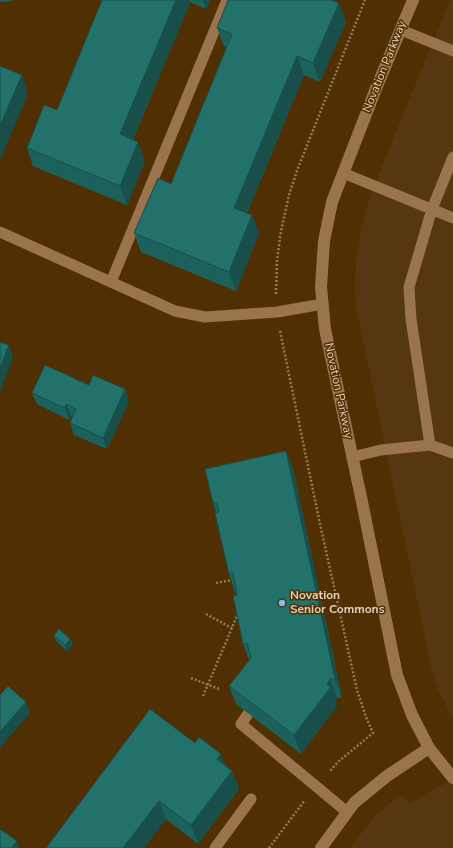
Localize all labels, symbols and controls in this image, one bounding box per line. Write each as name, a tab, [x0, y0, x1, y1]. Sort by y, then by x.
street label: Novation Parkway	[360, 19, 410, 115]
street label: Novation Parkway	[321, 342, 355, 440]
place label: Novation Senior Commons	[290, 589, 384, 617]
marker: Novation Senior Commons	[277, 598, 287, 608]

